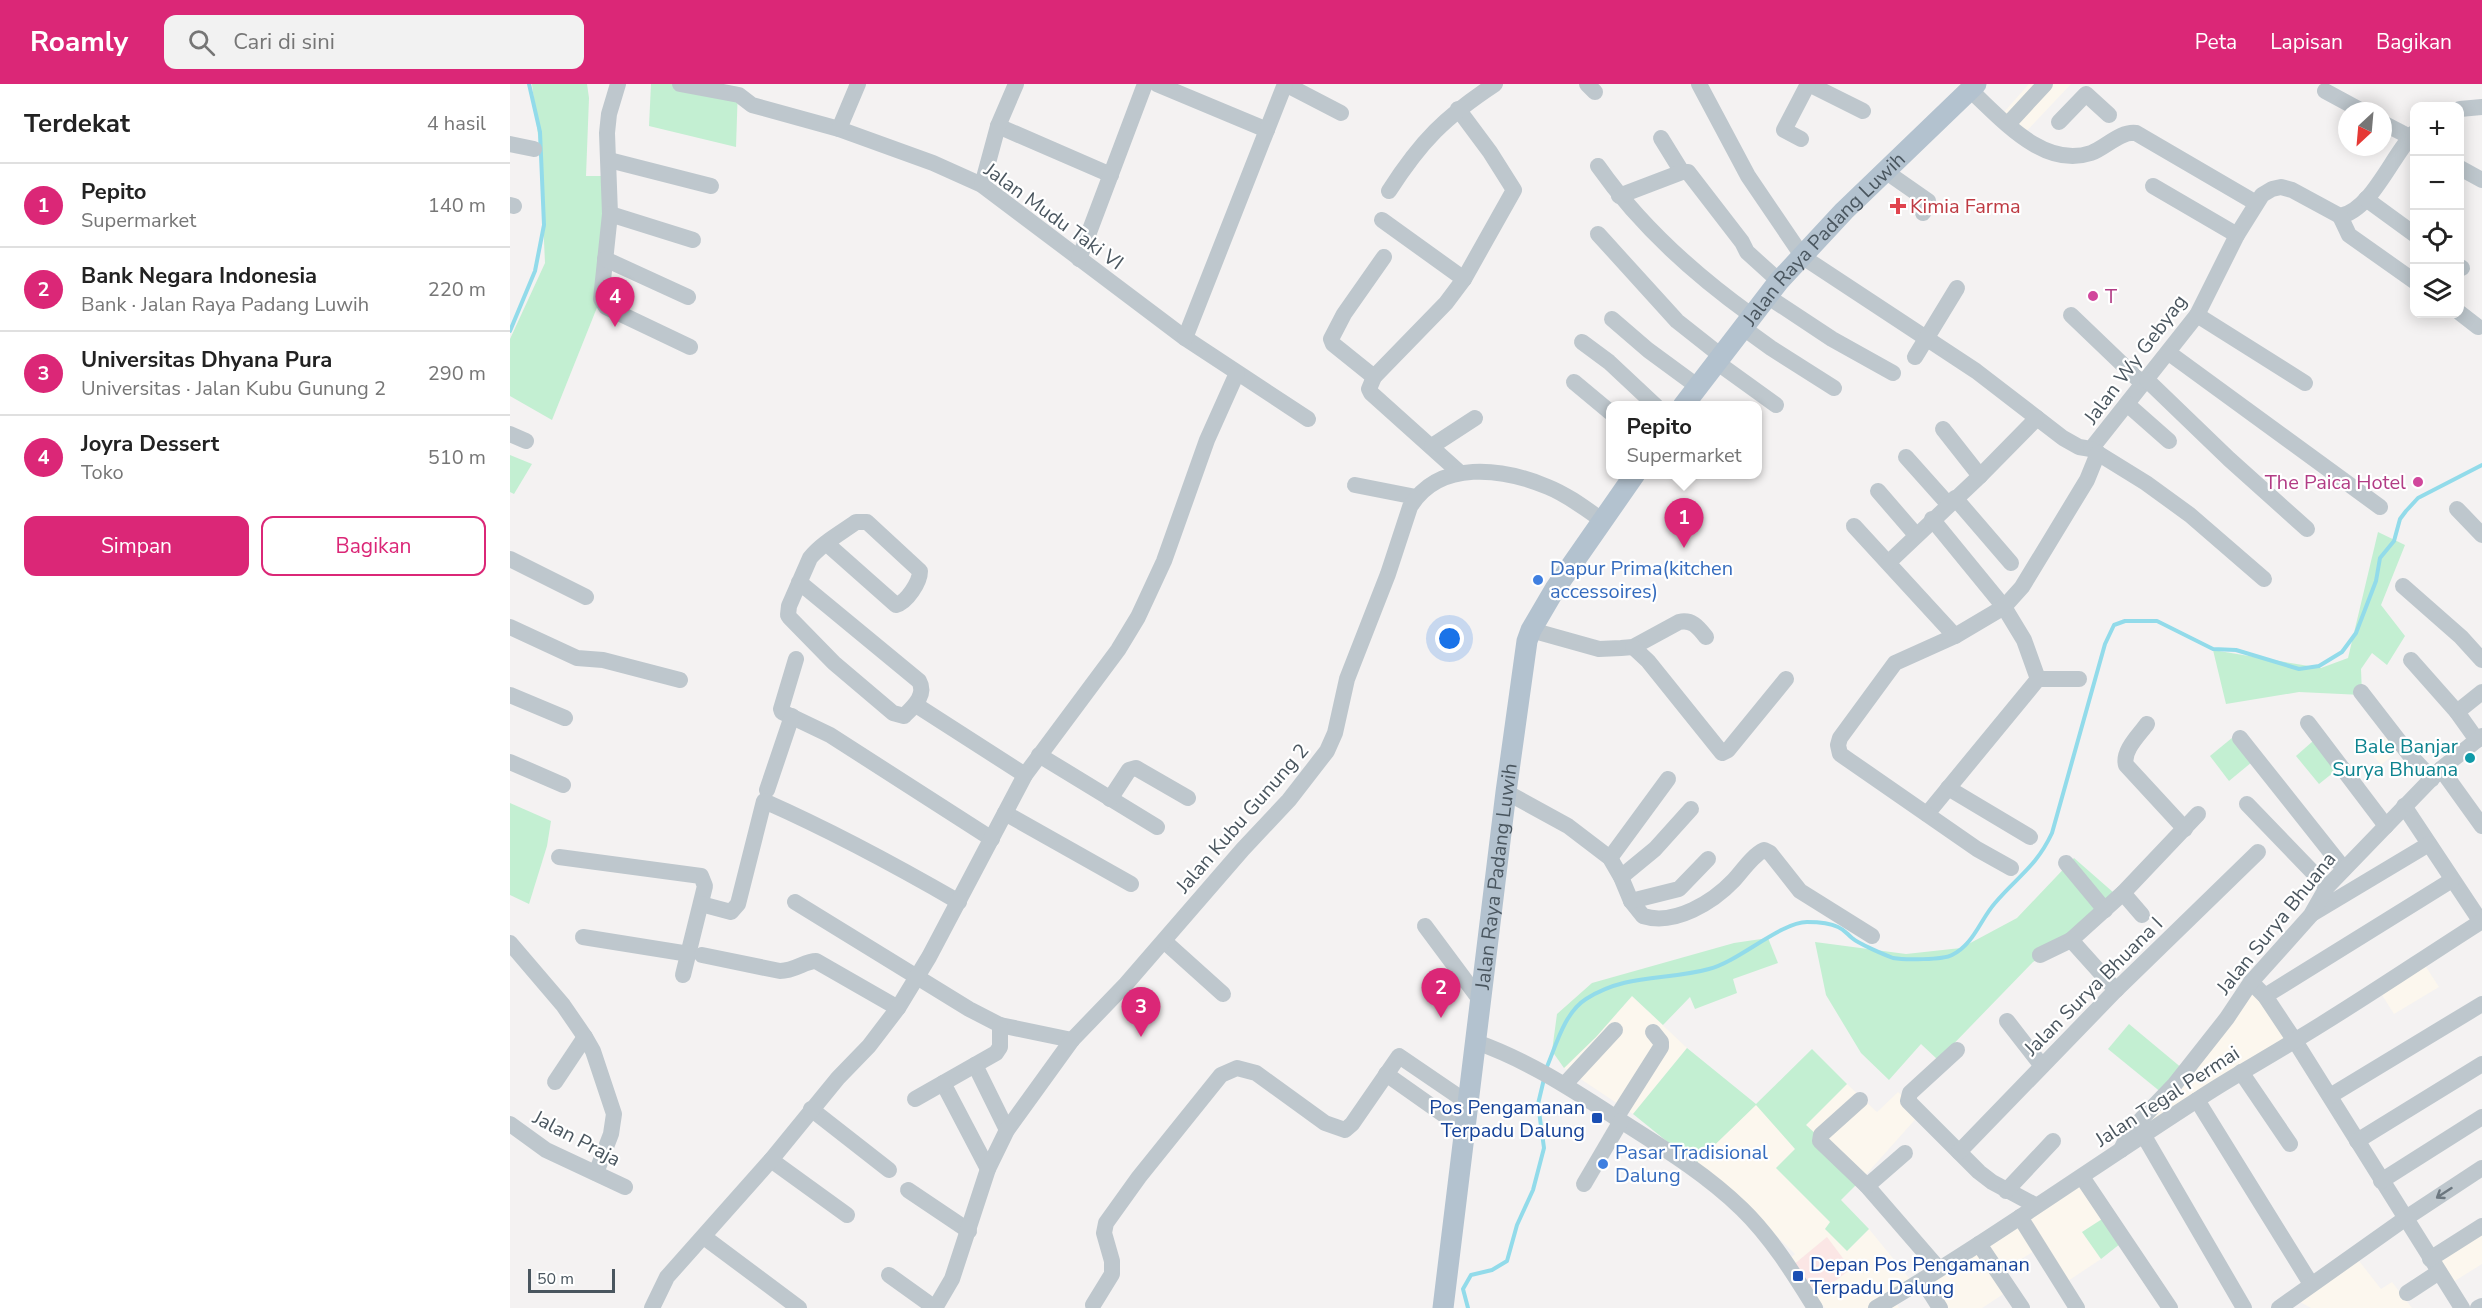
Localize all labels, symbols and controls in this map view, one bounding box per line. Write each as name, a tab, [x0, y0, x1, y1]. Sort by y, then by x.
search box	[164, 15, 584, 69]
text: Roamly	[30, 23, 128, 61]
icon: search	[185, 26, 218, 59]
text: Cari di sini	[233, 27, 335, 57]
text: Peta	[2195, 28, 2237, 56]
text: Lapisan	[2270, 28, 2343, 56]
text: Bagikan	[2376, 28, 2452, 56]
north arrow	[2338, 102, 2392, 156]
map controls	[2410, 102, 2464, 318]
button: +	[2410, 102, 2464, 156]
text: Terdekat	[24, 106, 130, 141]
text: 4 hasil	[427, 110, 486, 137]
street label: Jalan Raya Padang Luwih	[1736, 146, 1911, 332]
street label: Jalan Mudu Taki VI	[978, 156, 1129, 276]
button: −	[2410, 156, 2464, 210]
text: Pepito	[81, 177, 147, 207]
text: 1	[38, 192, 50, 219]
text: 140 m	[428, 192, 486, 219]
place label: Kimia Farma	[1910, 193, 2021, 220]
marker: Kimia Farma	[1891, 199, 1905, 213]
text: Supermarket	[81, 207, 196, 234]
button: locate	[2410, 210, 2464, 264]
text: Bank Negara Indonesia	[81, 261, 317, 291]
button: layers	[2410, 264, 2464, 318]
text: 2	[38, 276, 50, 303]
text: 220 m	[428, 276, 486, 303]
pin: 4	[596, 278, 634, 327]
place label: T	[2105, 283, 2117, 310]
street label: Jalan Wy Gebyag	[2077, 289, 2193, 431]
marker: T	[2086, 289, 2100, 303]
text: Bank · Jalan Raya Padang Luwih	[81, 291, 369, 318]
text: Universitas Dhyana Pura	[81, 345, 332, 375]
text: 3	[38, 360, 50, 387]
text: 290 m	[428, 360, 486, 387]
text: Universitas · Jalan Kubu Gunung 2	[81, 375, 386, 402]
popup	[1606, 401, 1762, 479]
text: Pepito	[1626, 412, 1692, 442]
text: Joyra Dessert	[81, 429, 219, 459]
text: Supermarket	[1626, 442, 1742, 469]
text: 4	[38, 444, 50, 471]
text: 510 m	[428, 444, 486, 471]
text: Toko	[81, 459, 124, 486]
place label: The Paica Hotel	[2265, 469, 2406, 496]
marker: The Paica Hotel	[2411, 475, 2425, 489]
pin: 1	[1664, 498, 1704, 548]
button: Simpan	[24, 516, 249, 576]
button: Bagikan	[261, 516, 486, 576]
place label: Dapur Prima(kitchen accessoires)	[1550, 555, 1733, 605]
marker: Dapur Prima(kitchen accessoires)	[1531, 573, 1545, 587]
your location	[1435, 624, 1464, 653]
place label: Bale Banjar Surya Bhuana	[2332, 733, 2458, 783]
street label: Jalan Kubu Gunung 2	[1169, 738, 1315, 900]
marker: Bale Banjar Surya Bhuana	[2463, 751, 2477, 765]
street label: Jalan Raya Padang Luwih	[1469, 761, 1524, 992]
street label: Jalan Surya Bhuana	[2210, 846, 2342, 1001]
street label: Jalan Surya Bhuana I	[2017, 911, 2169, 1062]
pin: 2	[1422, 968, 1460, 1018]
pin: 3	[1122, 988, 1160, 1037]
street label: Jalan Tegal Permai	[2089, 1040, 2245, 1154]
place label: Pos Pengamanan Terpadu Dalung	[1429, 1094, 1585, 1144]
street label: Jalan Praja	[527, 1104, 625, 1173]
marker: Pos Pengamanan Terpadu Dalung	[1590, 1111, 1604, 1125]
place label: Pasar Tradisional Dalung	[1615, 1139, 1768, 1189]
marker: Pasar Tradisional Dalung	[1596, 1157, 1610, 1171]
one-way arrow	[2436, 1187, 2453, 1199]
place label: Depan Pos Pengamanan Terpadu Dalung	[1810, 1251, 2030, 1301]
scale bar	[528, 1266, 615, 1294]
text: 50 m	[537, 1268, 574, 1290]
marker: Depan Pos Pengamanan Terpadu Dalung	[1791, 1269, 1805, 1283]

